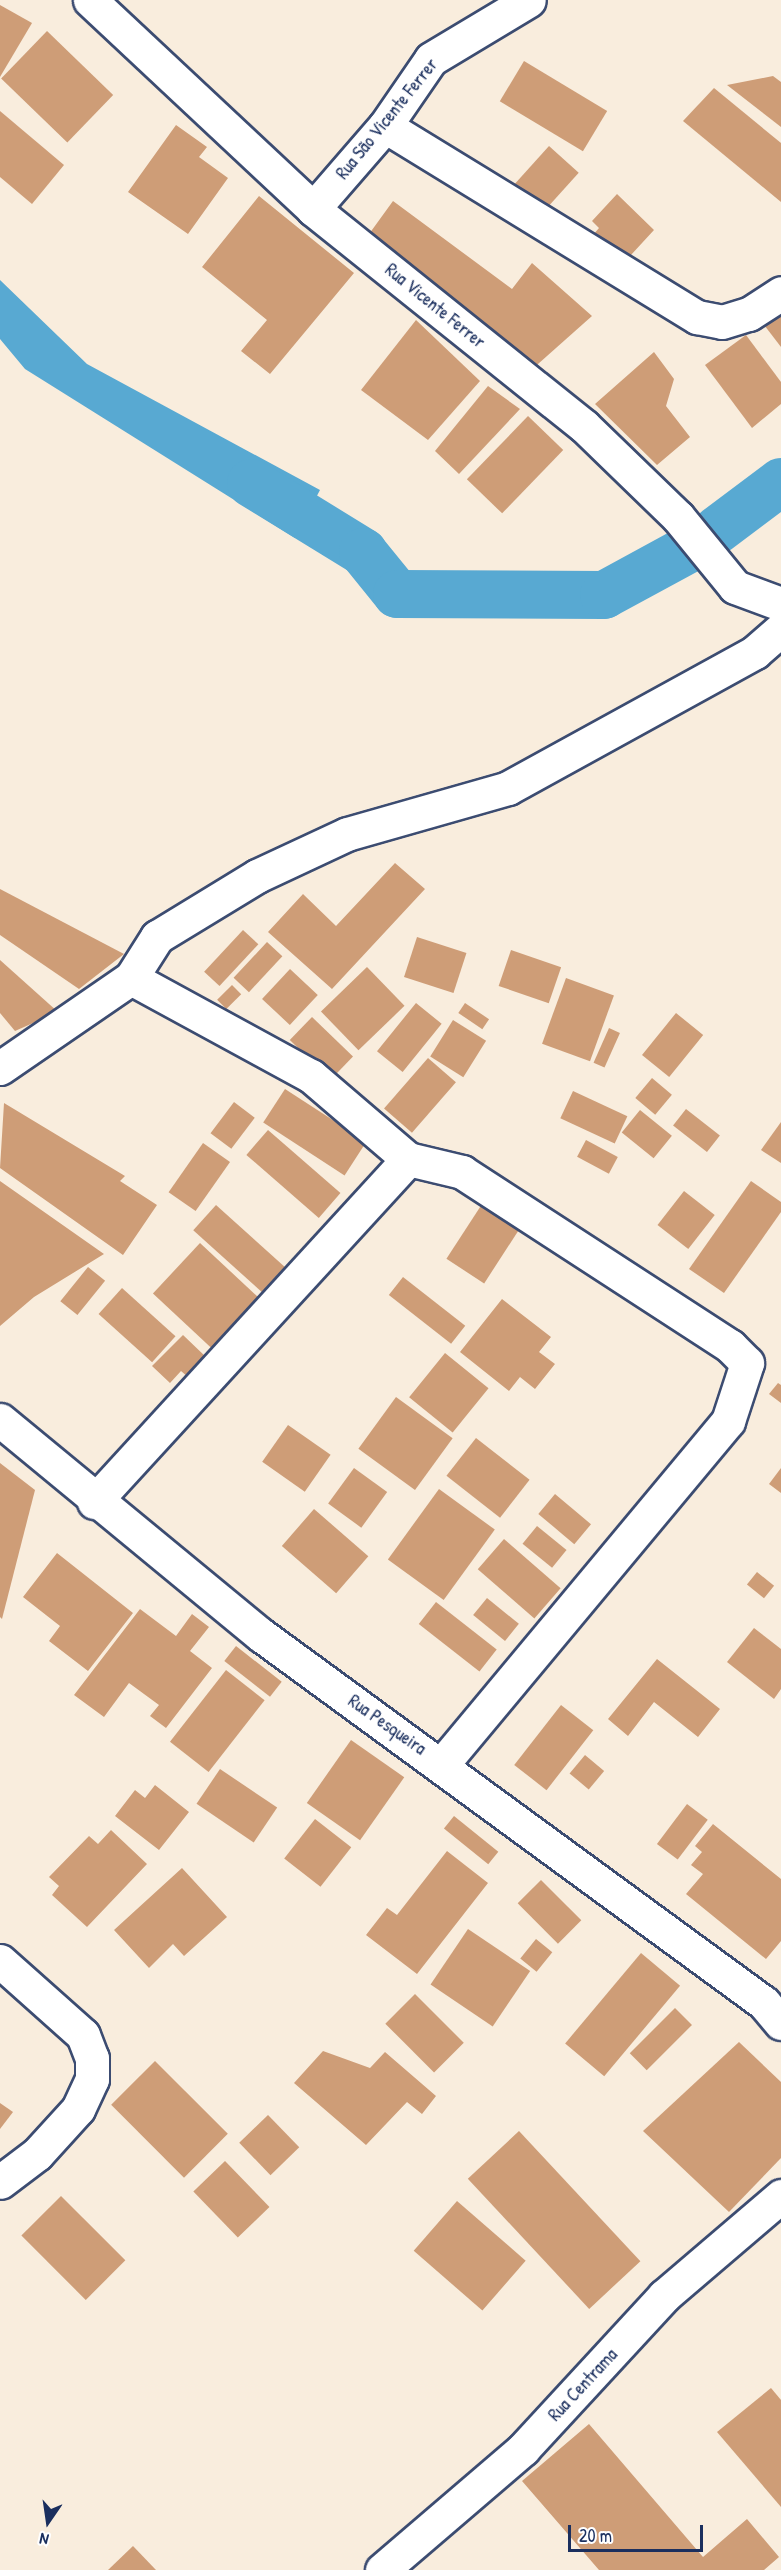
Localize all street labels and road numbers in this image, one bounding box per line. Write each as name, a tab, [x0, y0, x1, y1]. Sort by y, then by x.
street label: Rua São Vicente Ferrer	[332, 54, 442, 184]
street label: Rua Vicente Ferrer	[381, 259, 489, 353]
street label: Rua Pesqueira	[344, 1690, 430, 1760]
street label: Rua Centrama	[544, 2344, 622, 2426]

